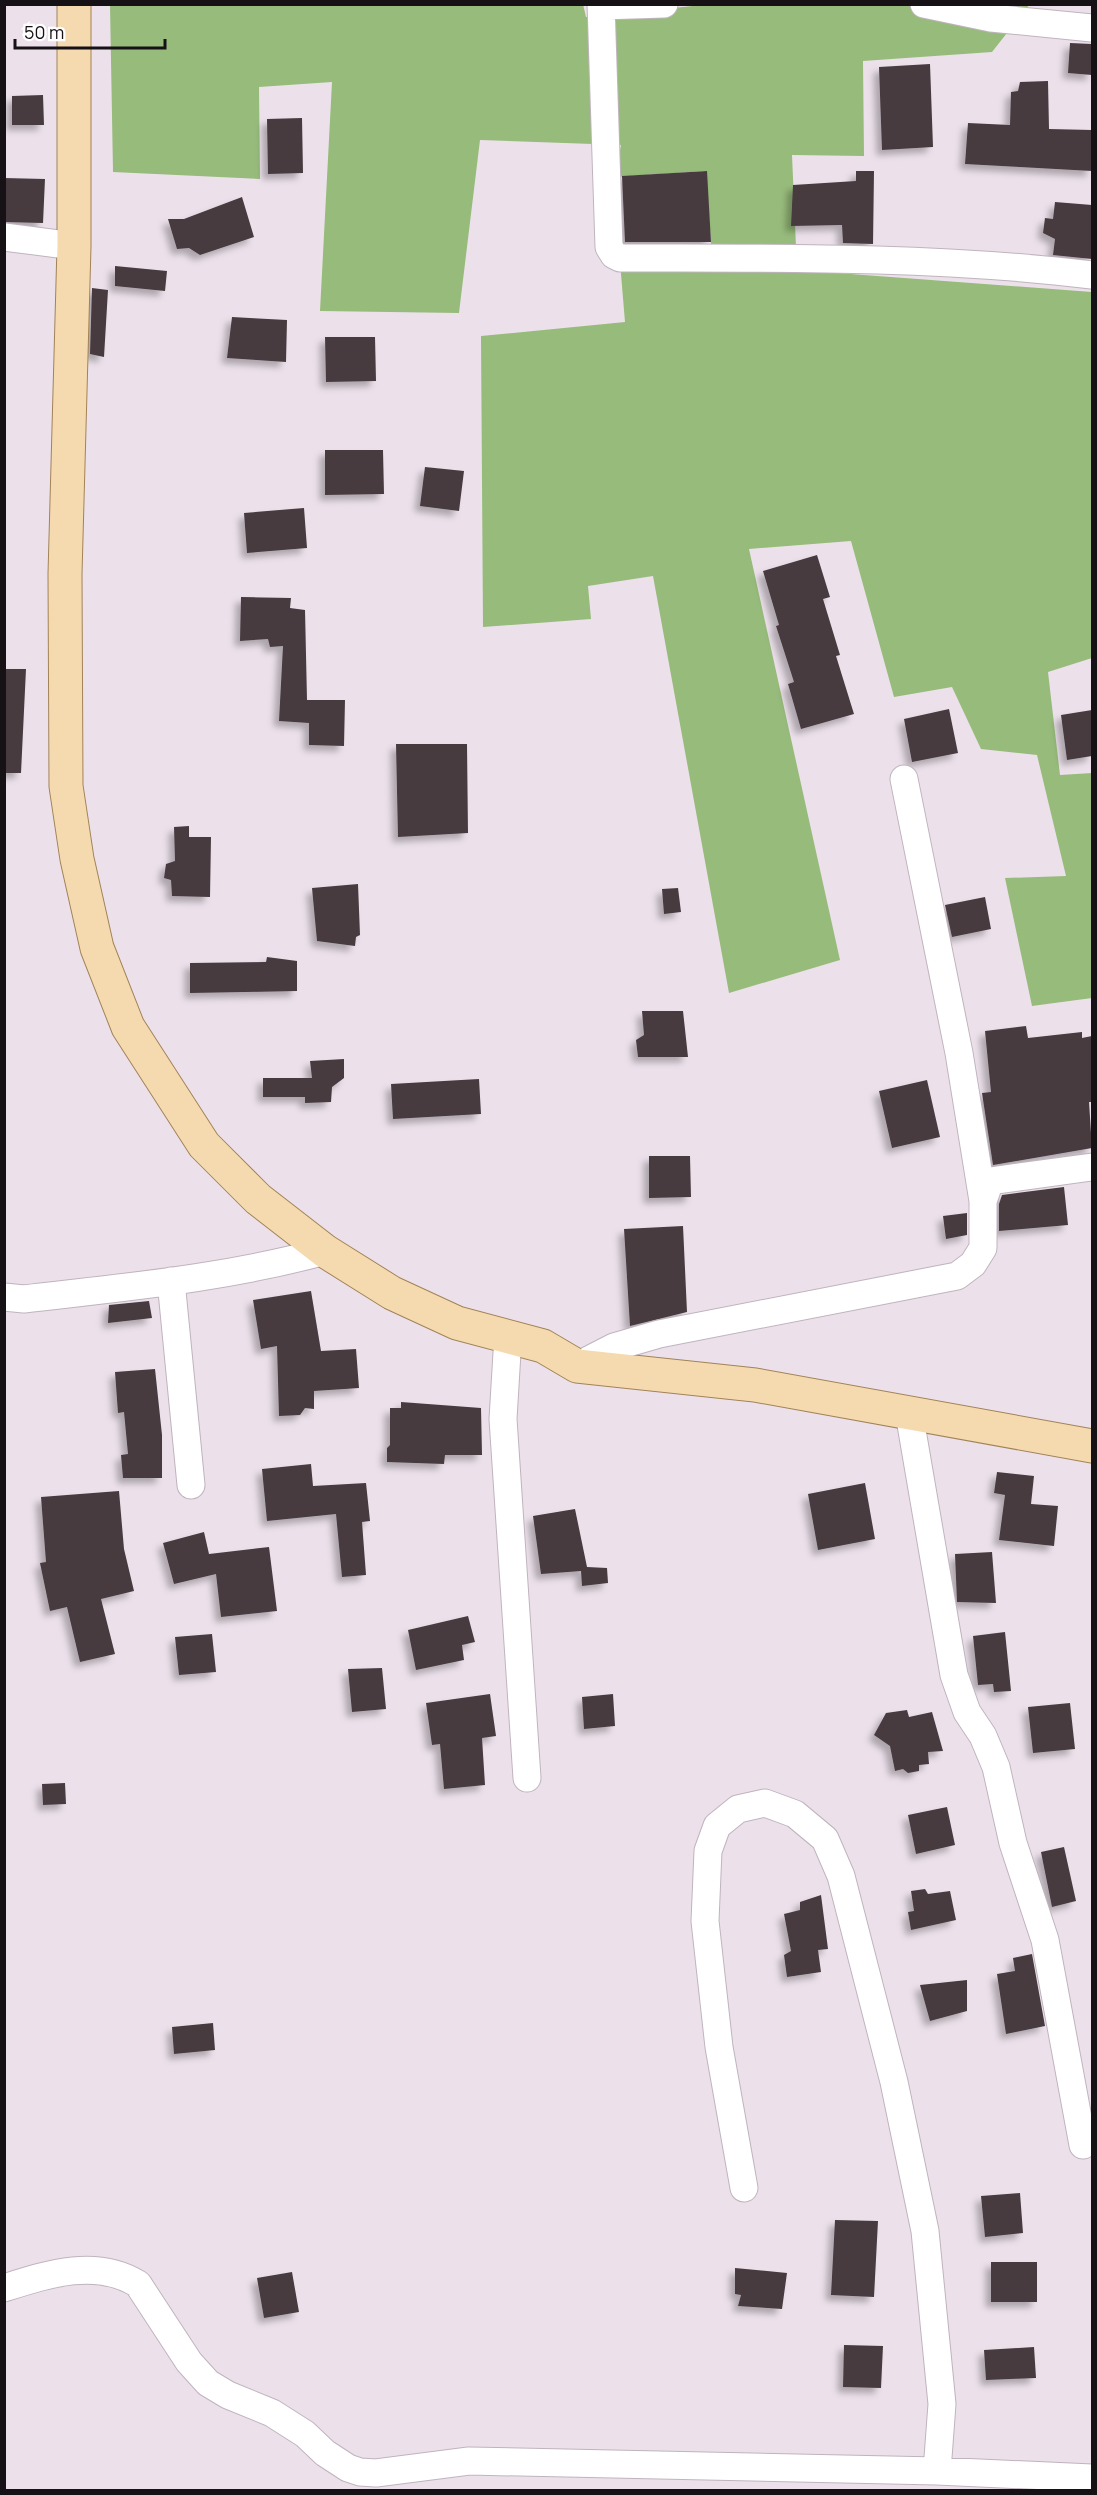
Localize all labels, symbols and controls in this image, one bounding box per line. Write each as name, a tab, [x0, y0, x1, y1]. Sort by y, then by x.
scale bar	[15, 12, 165, 50]
text: 50 m	[24, 20, 64, 44]

